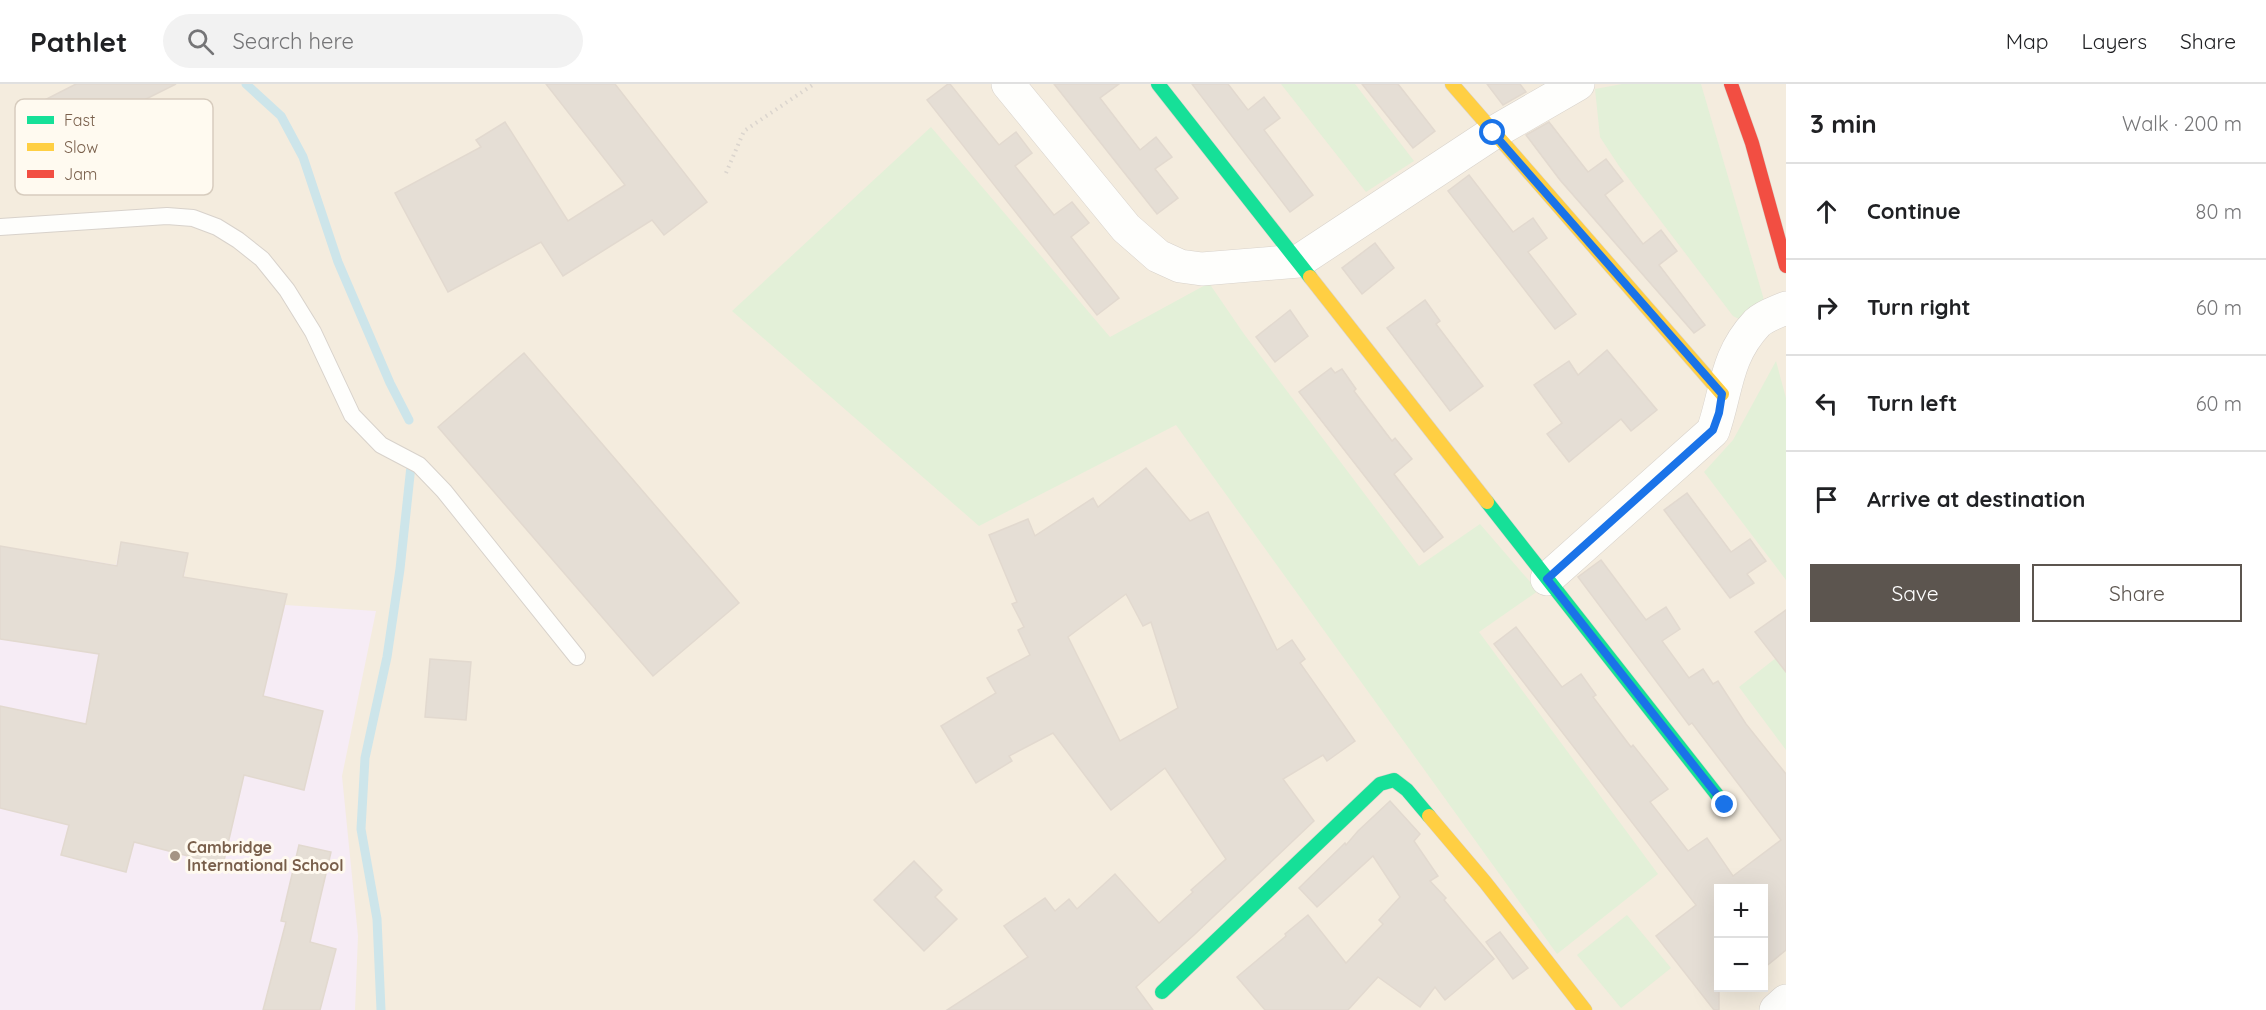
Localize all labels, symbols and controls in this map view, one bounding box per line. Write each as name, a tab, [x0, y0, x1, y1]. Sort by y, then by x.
search box	[163, 14, 583, 68]
text: Pathlet	[30, 24, 127, 59]
icon: search	[184, 25, 217, 58]
text: Search here	[232, 27, 354, 55]
text: Map	[2006, 28, 2049, 54]
text: Layers	[2082, 28, 2147, 54]
text: Share	[2180, 28, 2236, 54]
legend	[15, 99, 213, 195]
text: 3 min	[1810, 107, 1877, 140]
text: Fast	[64, 110, 95, 130]
text: Walk · 200 m	[2122, 111, 2242, 136]
route start	[1479, 119, 1505, 145]
text: Slow	[64, 137, 98, 157]
text: Jam	[64, 164, 97, 184]
icon: ahead	[1810, 195, 1843, 228]
text: Continue	[1867, 197, 1961, 225]
text: 80 m	[2196, 199, 2242, 224]
icon: right	[1810, 291, 1843, 324]
text: Turn right	[1867, 293, 1971, 321]
text: 60 m	[2196, 295, 2242, 320]
icon: left	[1810, 387, 1843, 420]
text: Turn left	[1867, 389, 1957, 417]
text: 60 m	[2196, 391, 2242, 416]
icon: arrive	[1810, 483, 1843, 516]
text: Arrive at destination	[1867, 485, 2085, 513]
button: Save	[1810, 564, 2020, 622]
button: Share	[2032, 564, 2242, 622]
route end	[1711, 791, 1737, 817]
place label: Cambridge International School	[187, 837, 344, 875]
marker: Cambridge International School	[168, 849, 182, 863]
map controls	[1714, 884, 1768, 992]
button: +	[1714, 884, 1768, 938]
button: −	[1714, 938, 1768, 992]

